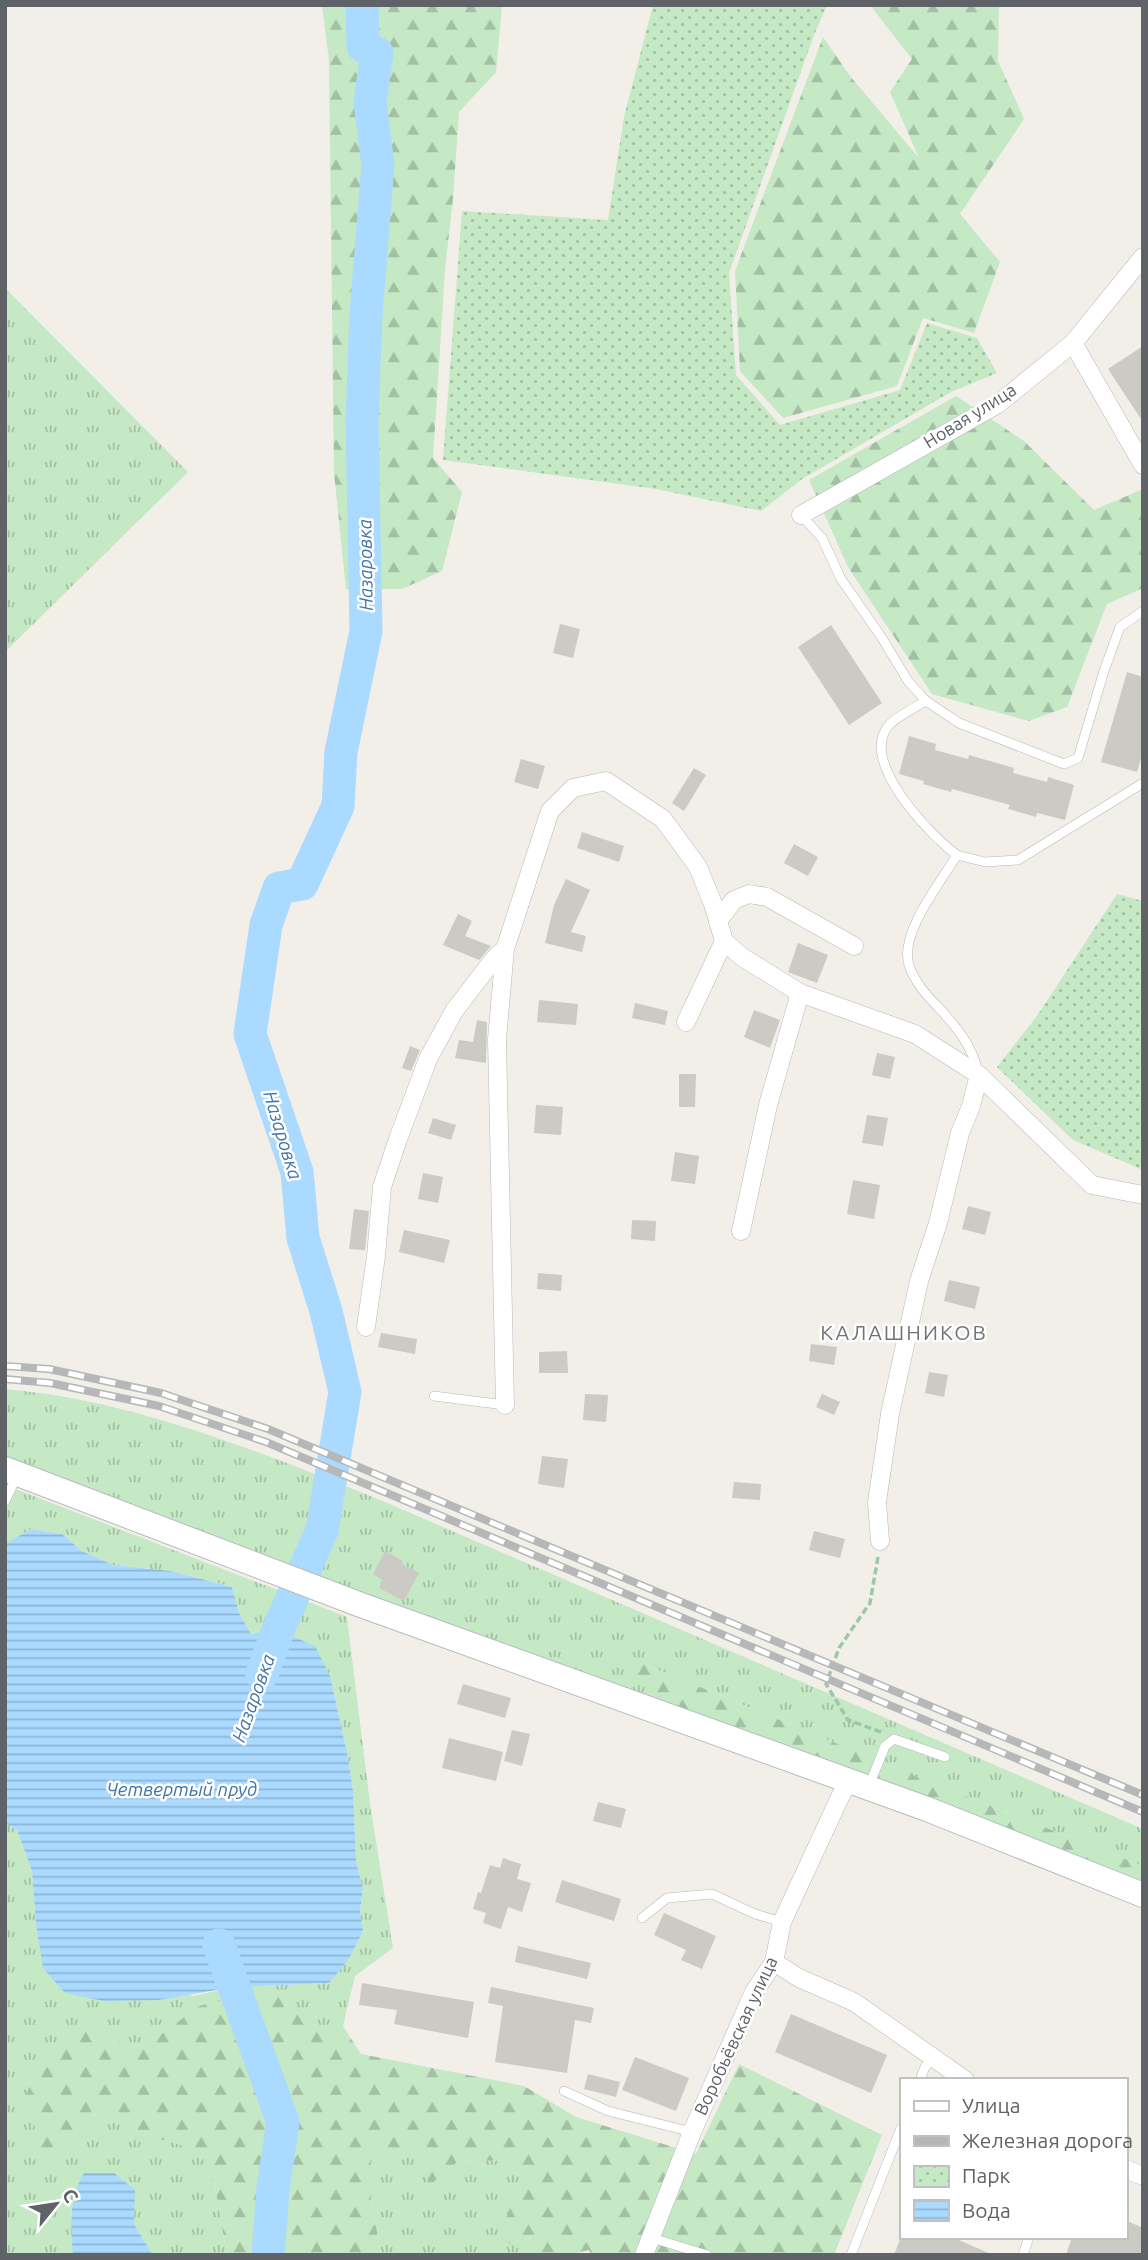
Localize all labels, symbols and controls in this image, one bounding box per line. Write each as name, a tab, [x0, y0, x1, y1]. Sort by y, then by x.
street label: Новая улица	[920, 379, 1019, 452]
water label: Назаровка	[353, 519, 377, 611]
water label: Назаровка	[259, 1088, 307, 1182]
district label: КАЛАШНИКОВ	[820, 1320, 988, 1344]
water label: Назаровка	[227, 1651, 279, 1745]
water label: Четвертый пруд	[107, 1778, 257, 1800]
street label: Воробьёвская улица	[690, 1953, 781, 2118]
legend	[900, 2078, 1127, 2239]
text: Улица	[962, 2093, 1020, 2117]
text: Железная дорога	[962, 2128, 1133, 2152]
text: Парк	[962, 2163, 1011, 2187]
north arrow	[21, 2169, 91, 2239]
text: С	[58, 2185, 83, 2206]
text: Вода	[962, 2198, 1011, 2222]

